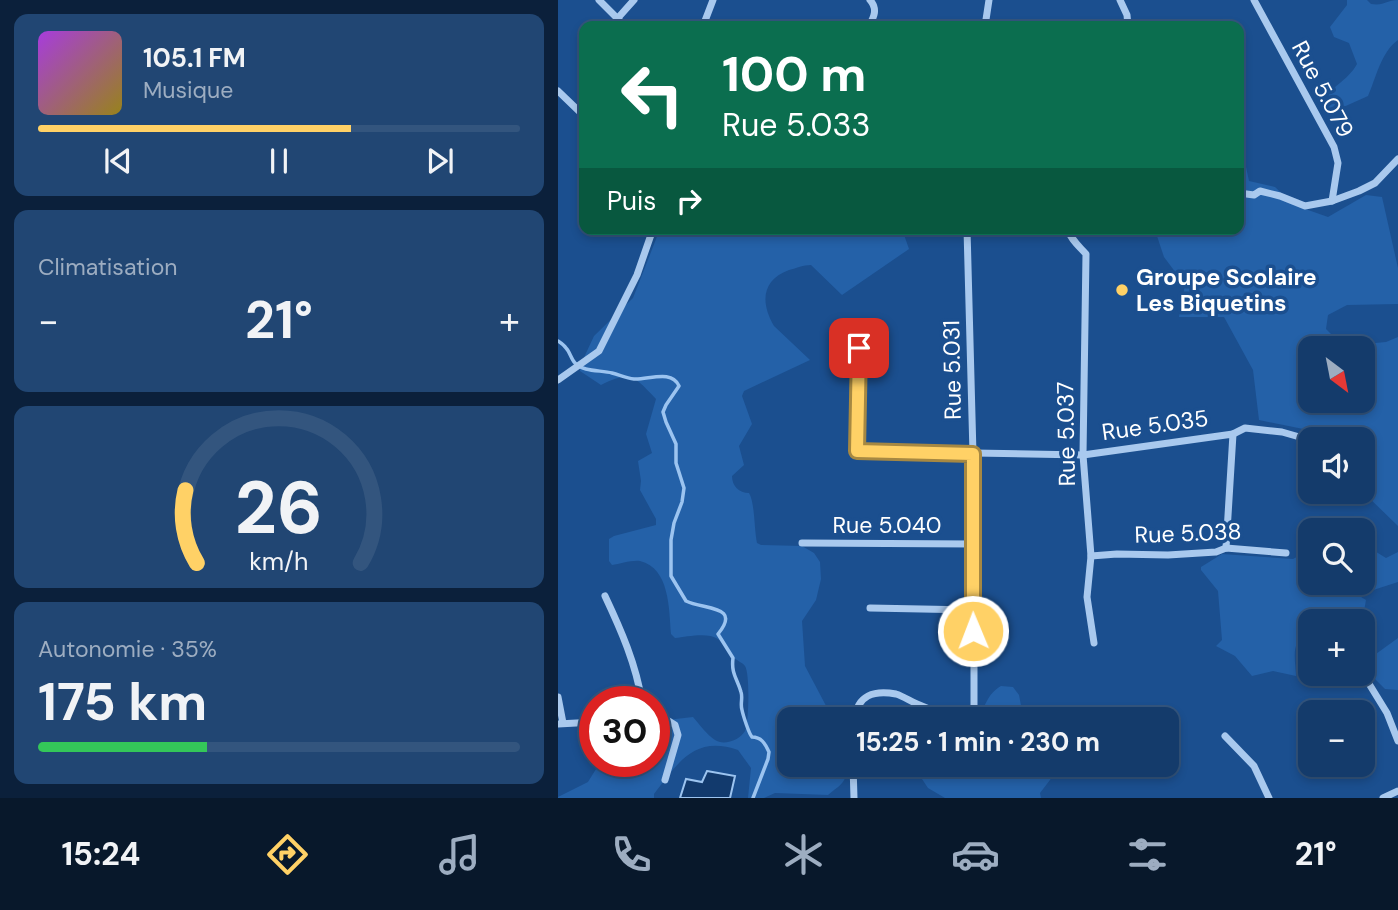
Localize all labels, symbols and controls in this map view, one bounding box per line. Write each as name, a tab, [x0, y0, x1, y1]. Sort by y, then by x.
street label: Rue 5.079	[1285, 35, 1361, 143]
text: 105.1 FM	[143, 41, 246, 75]
text: 100 m	[722, 42, 866, 106]
icon: left	[607, 49, 698, 140]
text: Musique	[143, 75, 233, 105]
text: Rue 5.033	[722, 104, 870, 146]
icon: previous	[99, 142, 137, 180]
icon: pause	[260, 142, 298, 180]
icon: next	[421, 142, 459, 180]
icon: right	[670, 182, 708, 220]
text: Puis	[607, 184, 656, 218]
text: Climatisation	[38, 252, 177, 282]
place label: Groupe Scolaire Les Biquetins	[1136, 262, 1317, 318]
marker: Groupe Scolaire Les Biquetins	[1114, 282, 1130, 298]
text: 21°	[245, 286, 313, 354]
text: −	[38, 296, 59, 346]
text: +	[499, 296, 520, 346]
pin	[829, 318, 889, 378]
street label: Rue 5.031	[936, 320, 968, 420]
icon: arrive	[840, 329, 878, 367]
north arrow	[1298, 336, 1375, 413]
map controls	[1298, 336, 1375, 777]
street label: Rue 5.037	[1050, 381, 1082, 487]
street label: Rue 5.035	[1100, 403, 1210, 447]
button: sound	[1298, 427, 1375, 504]
text: 26	[235, 461, 323, 556]
street label: Rue 5.040	[832, 510, 942, 540]
street label: Rue 5.038	[1134, 516, 1242, 550]
button: search	[1298, 518, 1375, 595]
text: km/h	[249, 545, 309, 578]
position arrow	[936, 594, 1010, 668]
button: +	[1298, 609, 1375, 686]
text: Autonomie · 35%	[38, 634, 217, 664]
text: 175 km	[38, 668, 207, 736]
speed limit sign: 30	[579, 686, 670, 777]
button: −	[1298, 700, 1375, 777]
text: 15:25 · 1 min · 230 m	[856, 725, 1100, 759]
icon: directions	[263, 830, 312, 879]
icon: music	[435, 830, 484, 879]
icon: phone	[607, 830, 656, 879]
icon: climate	[779, 830, 828, 879]
icon: car	[951, 830, 1000, 879]
icon: filters	[1123, 830, 1172, 879]
text: 15:24	[61, 833, 140, 875]
text: 21°	[1295, 833, 1337, 875]

